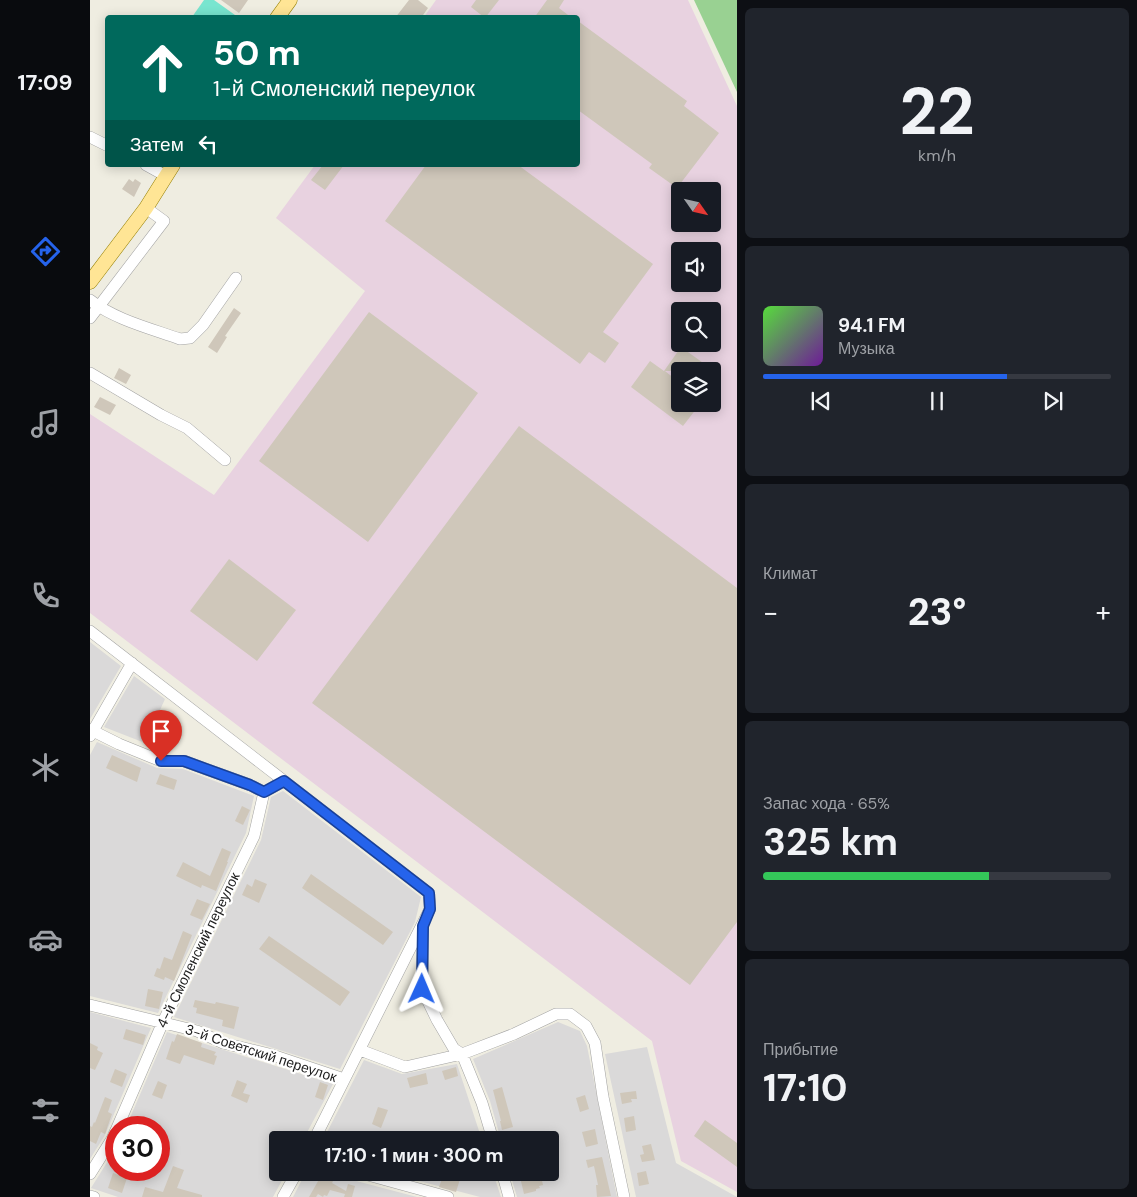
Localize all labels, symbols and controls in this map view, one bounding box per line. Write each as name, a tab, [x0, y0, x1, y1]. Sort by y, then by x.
text: 50 m	[213, 30, 301, 76]
icon: ahead	[130, 35, 195, 100]
text: 17:09	[18, 68, 72, 97]
text: 22	[899, 70, 975, 154]
text: 1-й Смоленский переулок	[213, 74, 475, 103]
icon: left	[194, 130, 222, 158]
text: Затем	[130, 132, 184, 157]
text: km/h	[918, 145, 956, 166]
north arrow	[671, 182, 721, 232]
map controls	[671, 182, 721, 412]
icon: directions	[28, 234, 63, 269]
button: sound	[671, 242, 721, 292]
button: search	[671, 302, 721, 352]
text: 94.1 FM	[838, 313, 905, 338]
text: Музыка	[838, 338, 895, 359]
button: layers	[671, 362, 721, 412]
icon: previous	[807, 387, 835, 415]
icon: pause	[923, 387, 951, 415]
icon: next	[1039, 387, 1067, 415]
icon: music	[28, 406, 63, 441]
text: Климат	[763, 563, 817, 584]
icon: phone	[28, 578, 63, 613]
text: 23°	[908, 587, 966, 637]
text: −	[763, 594, 778, 631]
text: +	[1096, 594, 1111, 631]
pin	[140, 710, 182, 761]
icon: arrive	[147, 717, 175, 745]
icon: climate	[28, 750, 63, 785]
text: Запас хода · 65%	[763, 793, 890, 814]
text: 325 km	[763, 817, 898, 867]
street label: 4-й Смоленский переулок	[152, 869, 244, 1031]
icon: car	[28, 922, 63, 957]
position arrow	[395, 962, 447, 1014]
street label: 3-й Советский переулок	[183, 1020, 340, 1086]
text: Прибытие	[763, 1039, 838, 1060]
text: 17:10	[763, 1063, 847, 1113]
icon: filters	[28, 1093, 63, 1128]
speed limit sign: 30	[105, 1116, 170, 1181]
text: 17:10 · 1 мин · 300 m	[325, 1143, 503, 1168]

